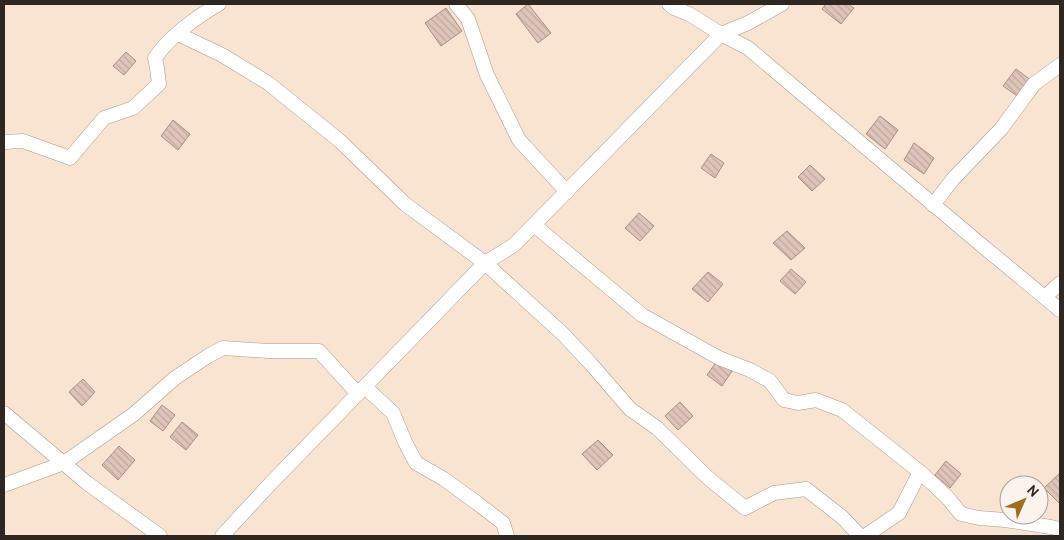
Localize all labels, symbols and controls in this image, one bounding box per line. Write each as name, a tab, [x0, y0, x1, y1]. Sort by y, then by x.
north arrow	[999, 475, 1049, 525]
text: N	[1023, 482, 1042, 501]

